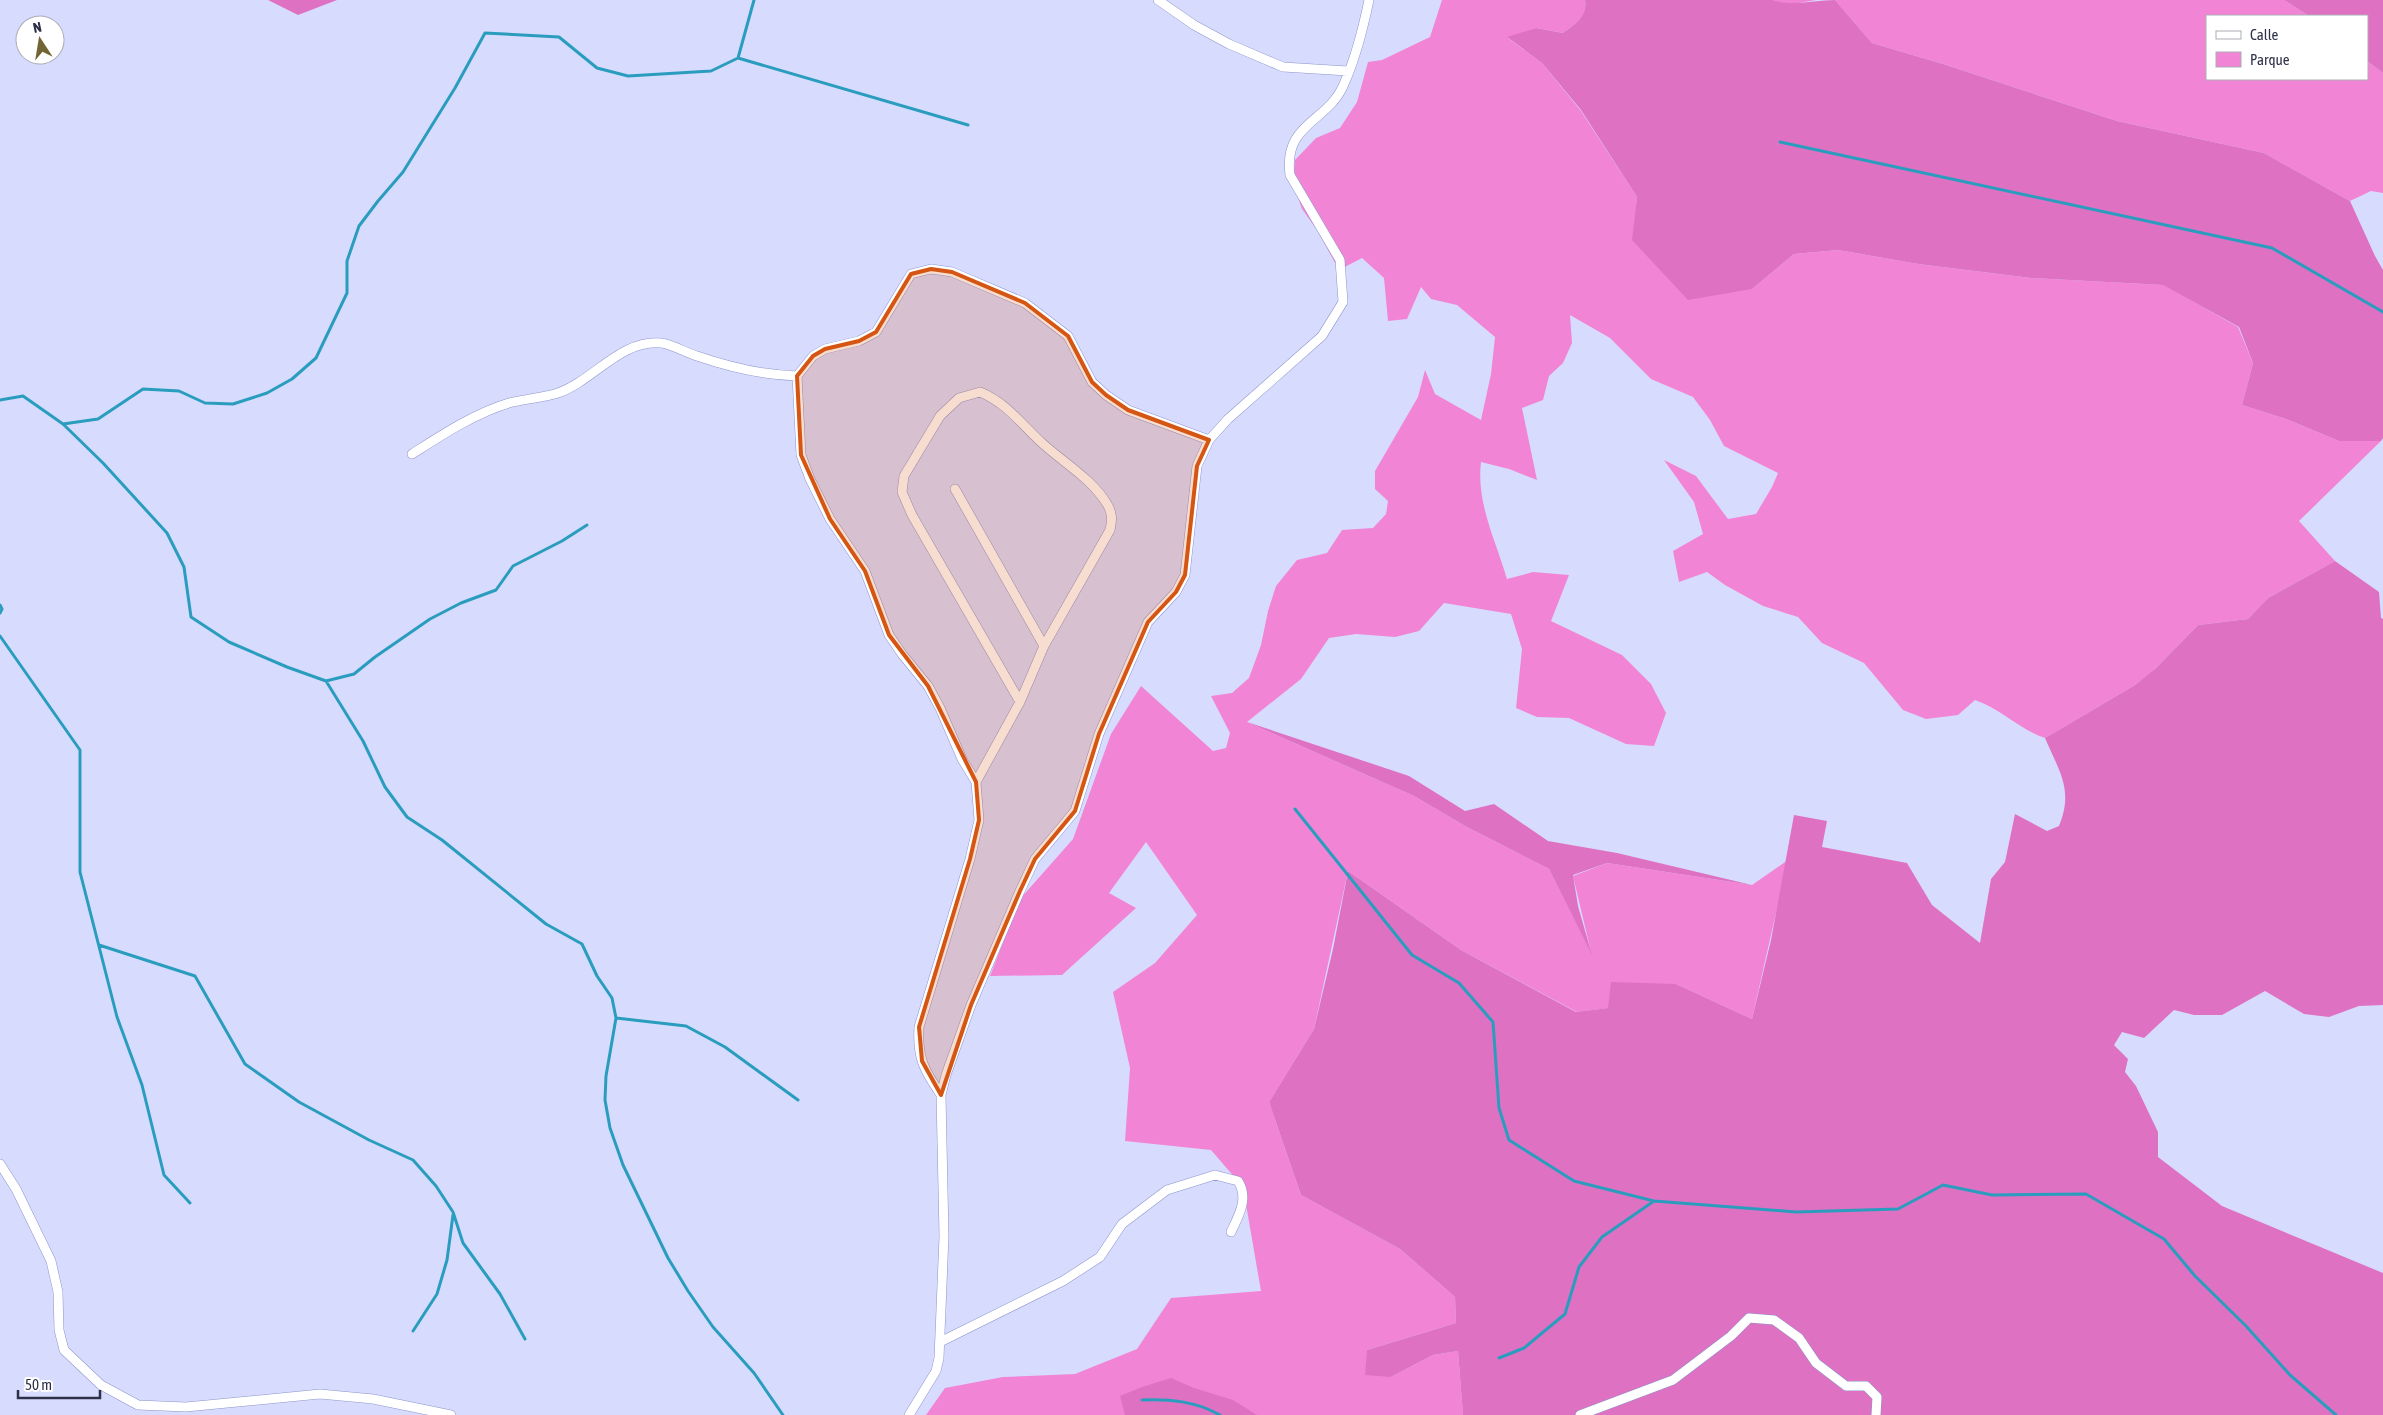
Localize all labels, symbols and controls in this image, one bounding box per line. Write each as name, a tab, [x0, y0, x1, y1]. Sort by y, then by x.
north arrow	[15, 15, 65, 65]
legend	[2206, 15, 2368, 80]
text: N	[32, 19, 43, 36]
text: Calle	[2250, 26, 2279, 43]
text: Parque	[2250, 51, 2290, 68]
scale bar	[18, 1368, 100, 1400]
text: 50 m	[25, 1376, 52, 1393]

